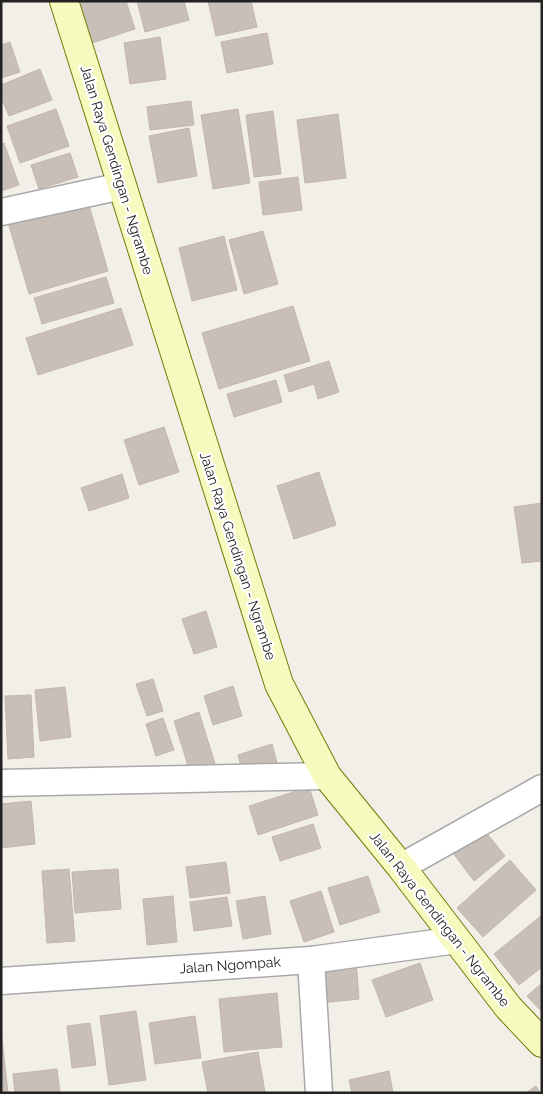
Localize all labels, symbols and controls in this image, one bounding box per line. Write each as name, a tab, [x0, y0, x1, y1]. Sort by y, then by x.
street label: Jalan Raya Gendingan - Ngrambe	[77, 63, 157, 277]
street label: Jalan Raya Gendingan - Ngrambe	[197, 450, 279, 662]
street label: Jalan Raya Gendingan - Ngrambe	[367, 828, 513, 1010]
street label: Jalan Ngompak	[179, 953, 282, 977]

